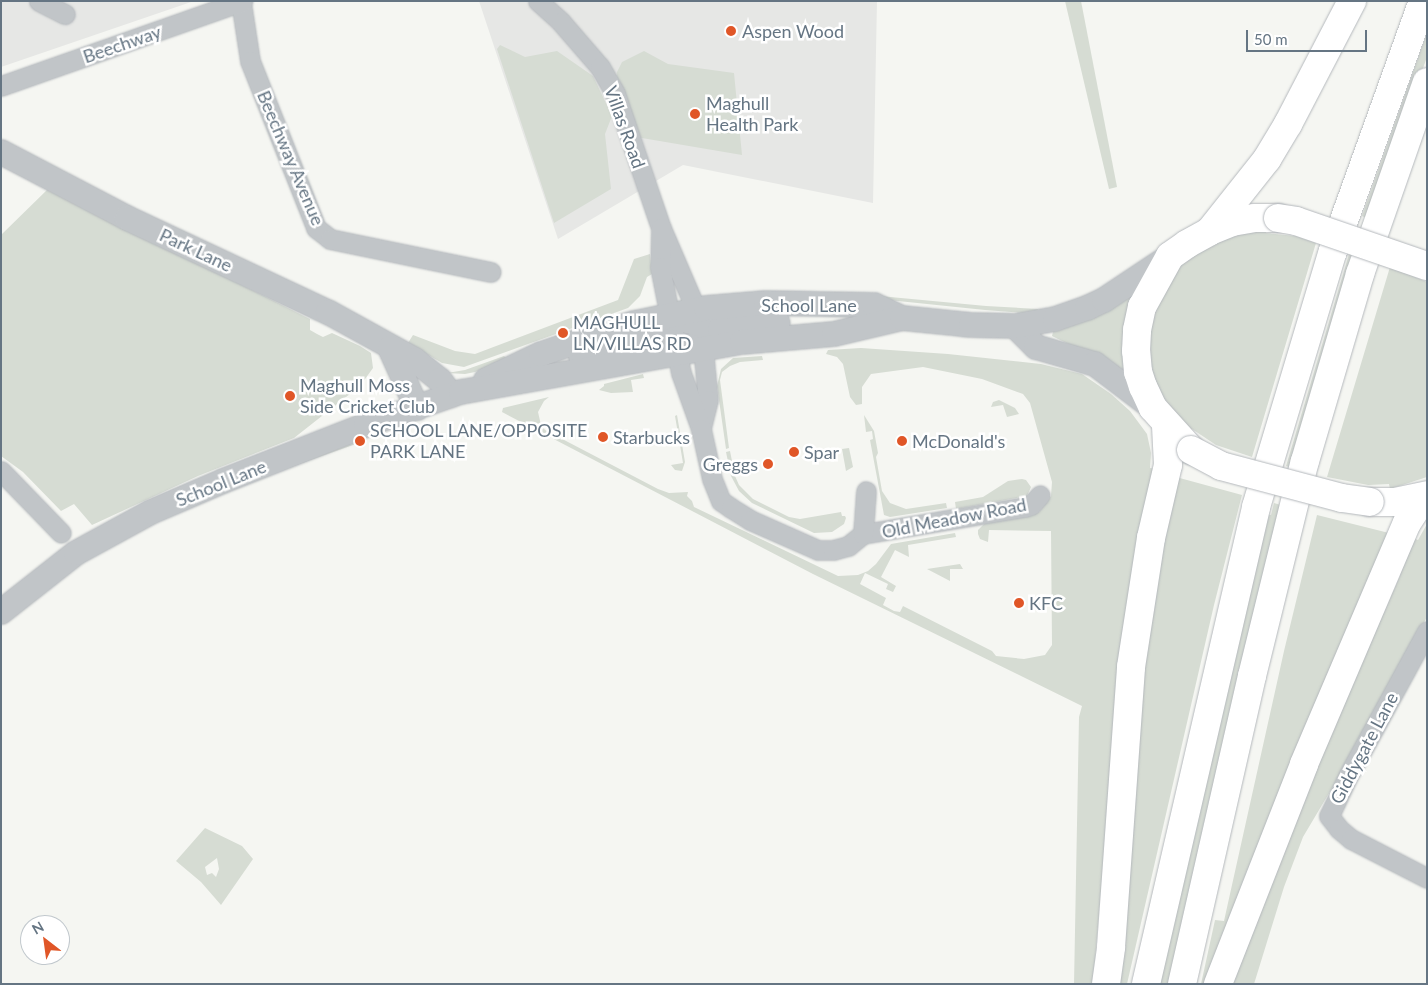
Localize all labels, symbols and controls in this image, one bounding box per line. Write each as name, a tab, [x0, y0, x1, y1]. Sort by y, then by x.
place label: Aspen Wood	[742, 20, 844, 42]
scale bar	[1248, 20, 1369, 52]
street label: Beechway	[80, 21, 164, 67]
marker: Aspen Wood	[724, 24, 738, 38]
text: 50 m	[1254, 30, 1288, 48]
street label: Villas Road	[600, 83, 650, 171]
street label: Beechway Avenue	[253, 87, 329, 229]
place label: Maghull Health Park	[706, 93, 798, 136]
marker: Maghull Health Park	[688, 107, 702, 121]
street label: Park Lane	[156, 224, 236, 276]
street label: School Lane	[761, 294, 857, 316]
place label: MAGHULL LN/VILLAS RD	[573, 312, 691, 354]
marker: MAGHULL LN/VILLAS RD	[557, 327, 569, 339]
place label: Maghull Moss Side Cricket Club	[300, 375, 435, 418]
marker: Maghull Moss Side Cricket Club	[284, 390, 296, 402]
place label: SCHOOL LANE/OPPOSITE PARK LANE	[370, 420, 588, 462]
place label: Starbucks	[613, 426, 690, 448]
place label: McDonald's	[912, 430, 1005, 452]
marker: Starbucks	[597, 431, 609, 443]
marker: SCHOOL LANE/OPPOSITE PARK LANE	[354, 435, 366, 447]
marker: McDonald's	[896, 435, 908, 447]
place label: Spar	[804, 441, 839, 463]
marker: Spar	[788, 446, 800, 458]
place label: Greggs	[703, 453, 758, 475]
street label: School Lane	[173, 455, 269, 511]
marker: Greggs	[762, 458, 774, 470]
street label: Old Meadow Road	[880, 493, 1028, 543]
place label: KFC	[1029, 592, 1063, 614]
marker: KFC	[1013, 597, 1025, 609]
street label: Giddygate Lane	[1326, 689, 1402, 807]
north arrow	[20, 915, 70, 965]
text: N	[29, 917, 47, 938]

